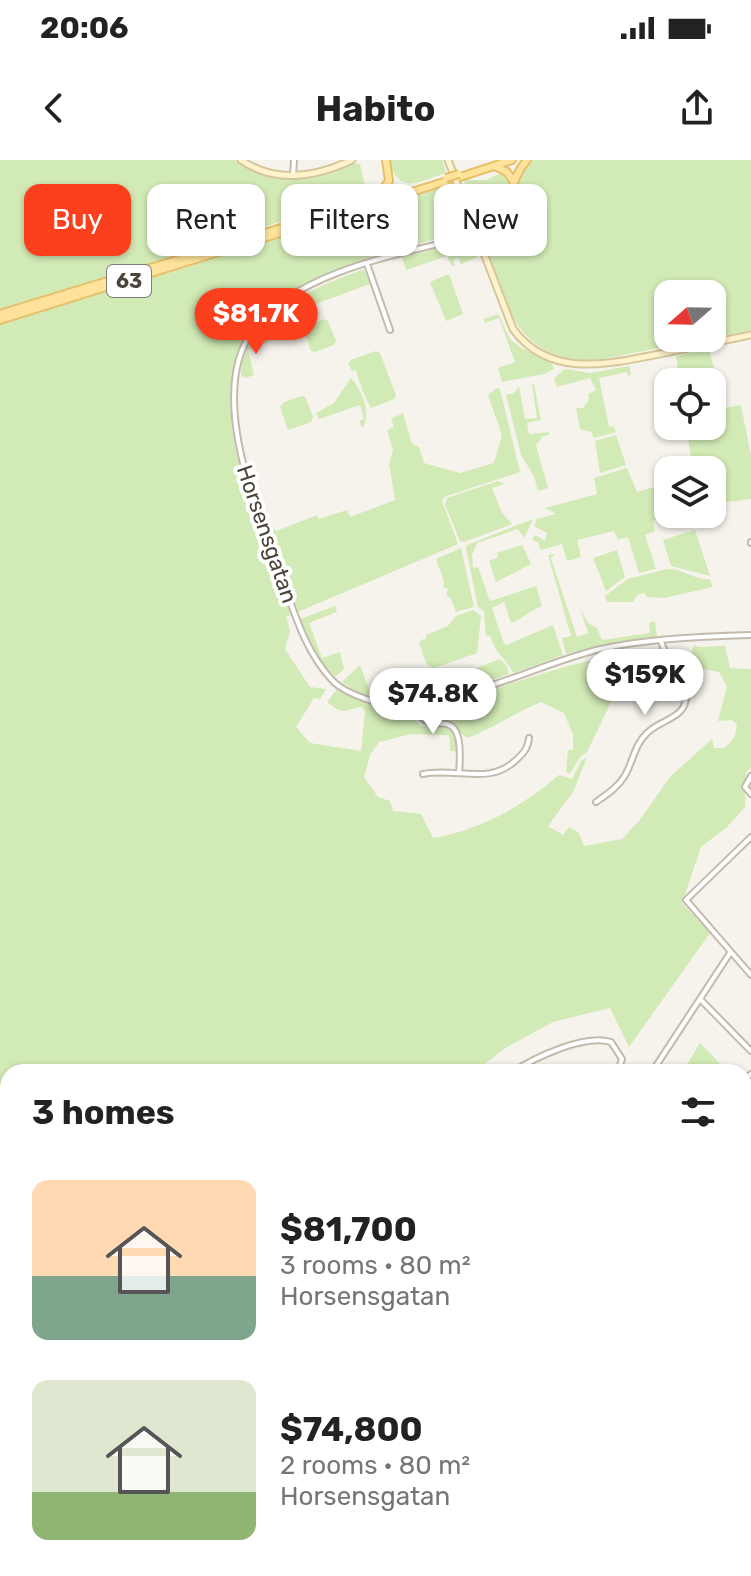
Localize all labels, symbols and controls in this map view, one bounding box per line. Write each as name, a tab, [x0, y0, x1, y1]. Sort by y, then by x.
text: 20:06	[40, 10, 129, 46]
icon: back	[32, 86, 76, 130]
icon: share	[675, 86, 719, 130]
text: Habito	[316, 87, 435, 130]
chip: Buy	[24, 184, 131, 256]
chip: Rent	[147, 184, 265, 256]
chip: Filters	[281, 184, 418, 256]
chip: New	[434, 184, 547, 256]
road number: 63	[107, 265, 151, 297]
north arrow	[654, 280, 726, 352]
map controls	[654, 280, 726, 528]
pin: $81.7K	[191, 288, 321, 356]
text: $81.7K	[213, 298, 299, 329]
button: locate	[654, 368, 726, 440]
button: layers	[654, 456, 726, 528]
street label: Horsensgatan	[231, 462, 303, 606]
pin: $159K	[589, 649, 701, 717]
text: $159K	[605, 659, 686, 690]
pin: $74.8K	[368, 668, 498, 736]
text: $74.8K	[387, 678, 479, 709]
icon: filters	[676, 1090, 720, 1134]
text: 3 homes	[32, 1092, 175, 1133]
text: $81,700	[280, 1209, 417, 1250]
icon: home	[96, 1212, 192, 1308]
text: 3 rooms · 80 m²	[280, 1250, 471, 1281]
text: Horsensgatan	[280, 1281, 450, 1312]
text: $74,800	[280, 1409, 423, 1450]
icon: home	[96, 1412, 192, 1508]
text: 2 rooms · 80 m²	[280, 1450, 470, 1481]
text: Horsensgatan	[280, 1481, 450, 1512]

